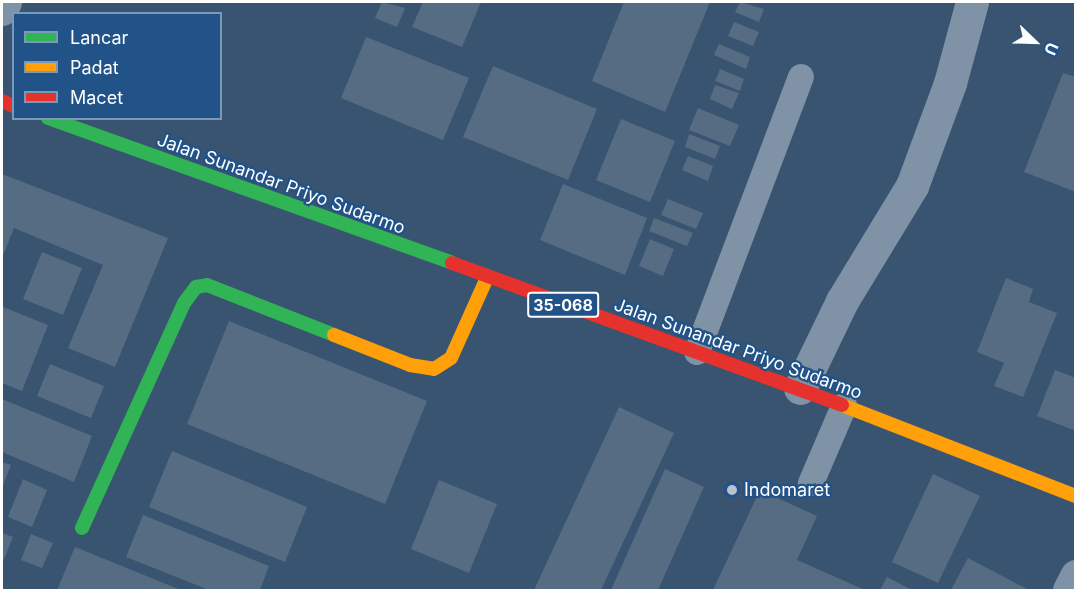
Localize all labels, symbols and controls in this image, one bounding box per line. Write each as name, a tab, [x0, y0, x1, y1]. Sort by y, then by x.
legend	[12, 12, 222, 120]
north arrow	[1005, 12, 1065, 72]
text: Lancar	[70, 27, 128, 48]
text: U	[1040, 40, 1063, 58]
text: Padat	[70, 57, 119, 78]
text: Macet	[70, 87, 123, 108]
street label: Jalan Sunandar Priyo Sudarmo	[154, 129, 408, 239]
road number: 35-068	[527, 292, 599, 318]
street label: Jalan Sunandar Priyo Sudarmo	[611, 294, 865, 404]
place label: Indomaret	[744, 479, 830, 501]
marker: Indomaret	[725, 483, 739, 497]

